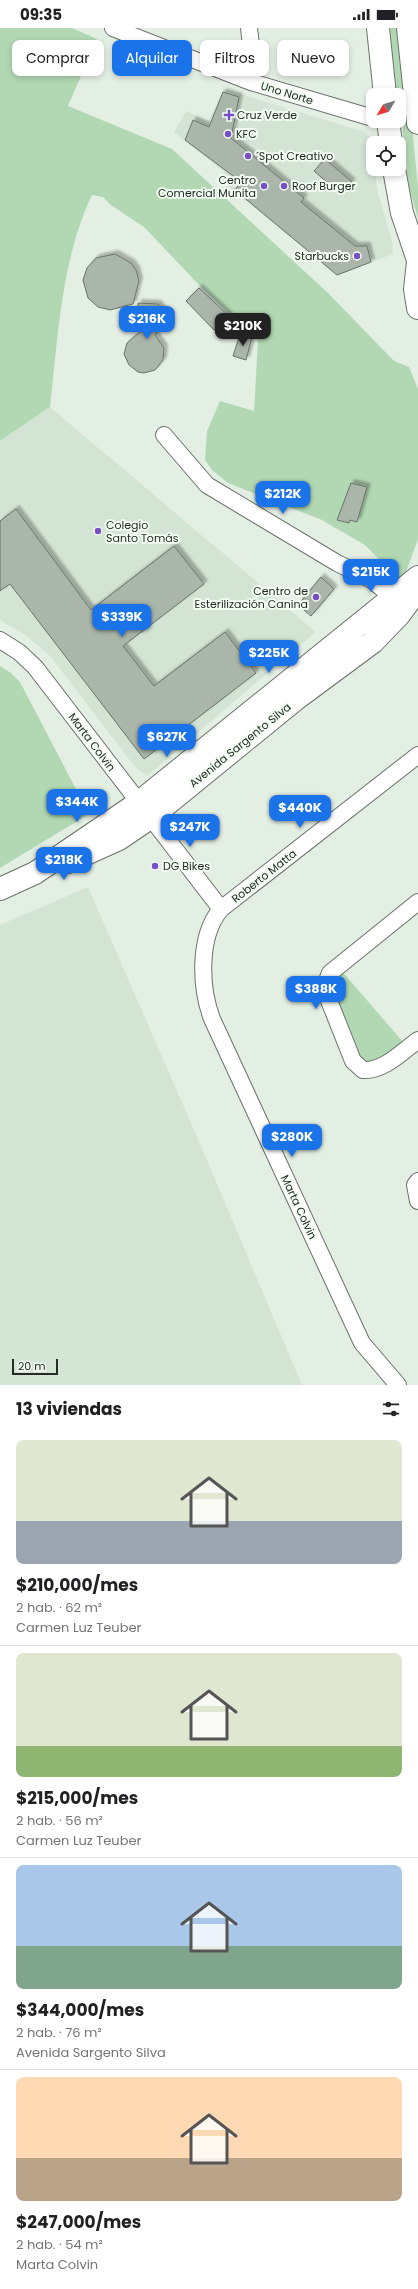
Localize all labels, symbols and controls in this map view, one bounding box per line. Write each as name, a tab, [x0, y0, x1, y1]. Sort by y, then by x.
text: 09:35	[20, 4, 62, 25]
chip: Comprar	[12, 40, 104, 76]
chip: Alquilar	[112, 40, 192, 76]
chip: Filtros	[200, 40, 269, 76]
chip: Nuevo	[277, 40, 349, 76]
street label: Uno Norte	[259, 77, 315, 109]
north arrow	[366, 88, 406, 128]
map controls	[366, 88, 406, 176]
place label: Cruz Verde	[237, 107, 297, 123]
marker: Cruz Verde	[224, 110, 234, 120]
place label: KFC	[236, 126, 257, 142]
marker: KFC	[223, 129, 233, 139]
button: locate	[366, 136, 406, 176]
place label: ´Spot Creativo	[256, 148, 333, 164]
marker: ´Spot Creativo	[243, 151, 253, 161]
place label: Centro Comercial Munita	[158, 172, 256, 201]
place label: Roof Burger	[292, 178, 356, 194]
marker: Centro Comercial Munita	[259, 181, 269, 191]
marker: Roof Burger	[279, 181, 289, 191]
place label: Starbucks	[294, 248, 349, 264]
marker: Starbucks	[352, 251, 362, 261]
pin: $216K	[119, 306, 175, 340]
text: $216K	[128, 309, 166, 328]
pin: $210K	[215, 313, 271, 347]
text: $210K	[224, 316, 262, 335]
pin: $212K	[255, 481, 311, 515]
text: $212K	[264, 484, 302, 503]
place label: Colegio Santo Tomás	[106, 517, 179, 546]
marker: Colegio Santo Tomás	[93, 526, 103, 536]
pin: $215K	[343, 559, 399, 593]
text: $215K	[352, 562, 390, 581]
place label: Centro de Esterilización Canina	[195, 583, 308, 612]
marker: Centro de Esterilización Canina	[311, 592, 321, 602]
pin: $339K	[94, 604, 150, 638]
text: $339K	[101, 607, 143, 626]
pin: $225K	[241, 640, 297, 674]
text: $225K	[249, 643, 289, 662]
street label: Avenida Sargento Silva	[186, 699, 294, 791]
street label: Marta Colvin	[65, 709, 119, 775]
pin: $627K	[139, 724, 195, 758]
text: $627K	[147, 727, 187, 746]
pin: $344K	[49, 789, 105, 823]
text: $344K	[55, 792, 99, 811]
pin: $440K	[272, 795, 328, 829]
text: $440K	[278, 798, 322, 817]
pin: $247K	[162, 814, 218, 848]
text: $247K	[170, 817, 210, 836]
street label: Roberto Matta	[228, 846, 300, 906]
pin: $218K	[36, 847, 92, 881]
text: $218K	[45, 850, 83, 869]
place label: DG Bikes	[163, 858, 210, 874]
marker: DG Bikes	[150, 861, 160, 871]
pin: $388K	[288, 976, 344, 1010]
text: $388K	[295, 979, 337, 998]
pin: $280K	[264, 1124, 320, 1158]
text: $280K	[271, 1127, 313, 1146]
street label: Marta Colvin	[277, 1172, 321, 1242]
scale bar	[12, 1357, 58, 1376]
text: 20 m	[18, 1358, 46, 1374]
text: 13 viviendas	[16, 1397, 122, 1421]
icon: filters	[380, 1398, 402, 1420]
icon: home	[173, 1466, 245, 1538]
text: $210,000/mes	[16, 1573, 138, 1597]
text: 2 hab. · 62 m²	[16, 1598, 102, 1617]
text: Carmen Luz Teuber	[16, 1618, 141, 1637]
icon: home	[173, 1679, 245, 1751]
text: $215,000/mes	[16, 1786, 138, 1810]
text: 2 hab. · 56 m²	[16, 1811, 103, 1830]
text: Carmen Luz Teuber	[16, 1831, 141, 1850]
icon: home	[173, 1891, 245, 1963]
text: $344,000/mes	[16, 1998, 144, 2022]
text: 2 hab. · 76 m²	[16, 2023, 102, 2042]
text: Avenida Sargento Silva	[16, 2043, 166, 2062]
icon: home	[173, 2103, 245, 2175]
text: $247,000/mes	[16, 2210, 141, 2234]
text: 2 hab. · 54 m²	[16, 2235, 103, 2254]
text: Marta Colvin	[16, 2255, 98, 2274]

